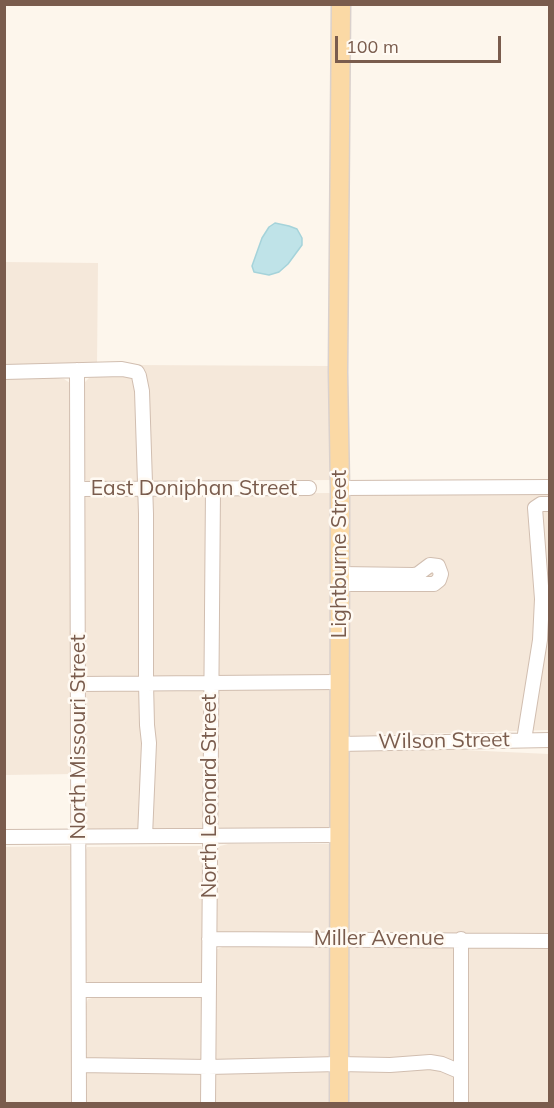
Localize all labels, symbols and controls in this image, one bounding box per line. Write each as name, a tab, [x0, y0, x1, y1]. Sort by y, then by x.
scale bar	[338, 24, 504, 62]
text: 100 m	[346, 35, 399, 58]
street label: Lightburne Street	[327, 470, 353, 638]
street label: East Doniphan Street	[91, 476, 297, 502]
street label: North Missouri Street	[66, 634, 92, 840]
street label: North Leonard Street	[197, 694, 223, 898]
street label: Wilson Street	[378, 727, 510, 755]
street label: Miller Avenue	[314, 926, 444, 952]

